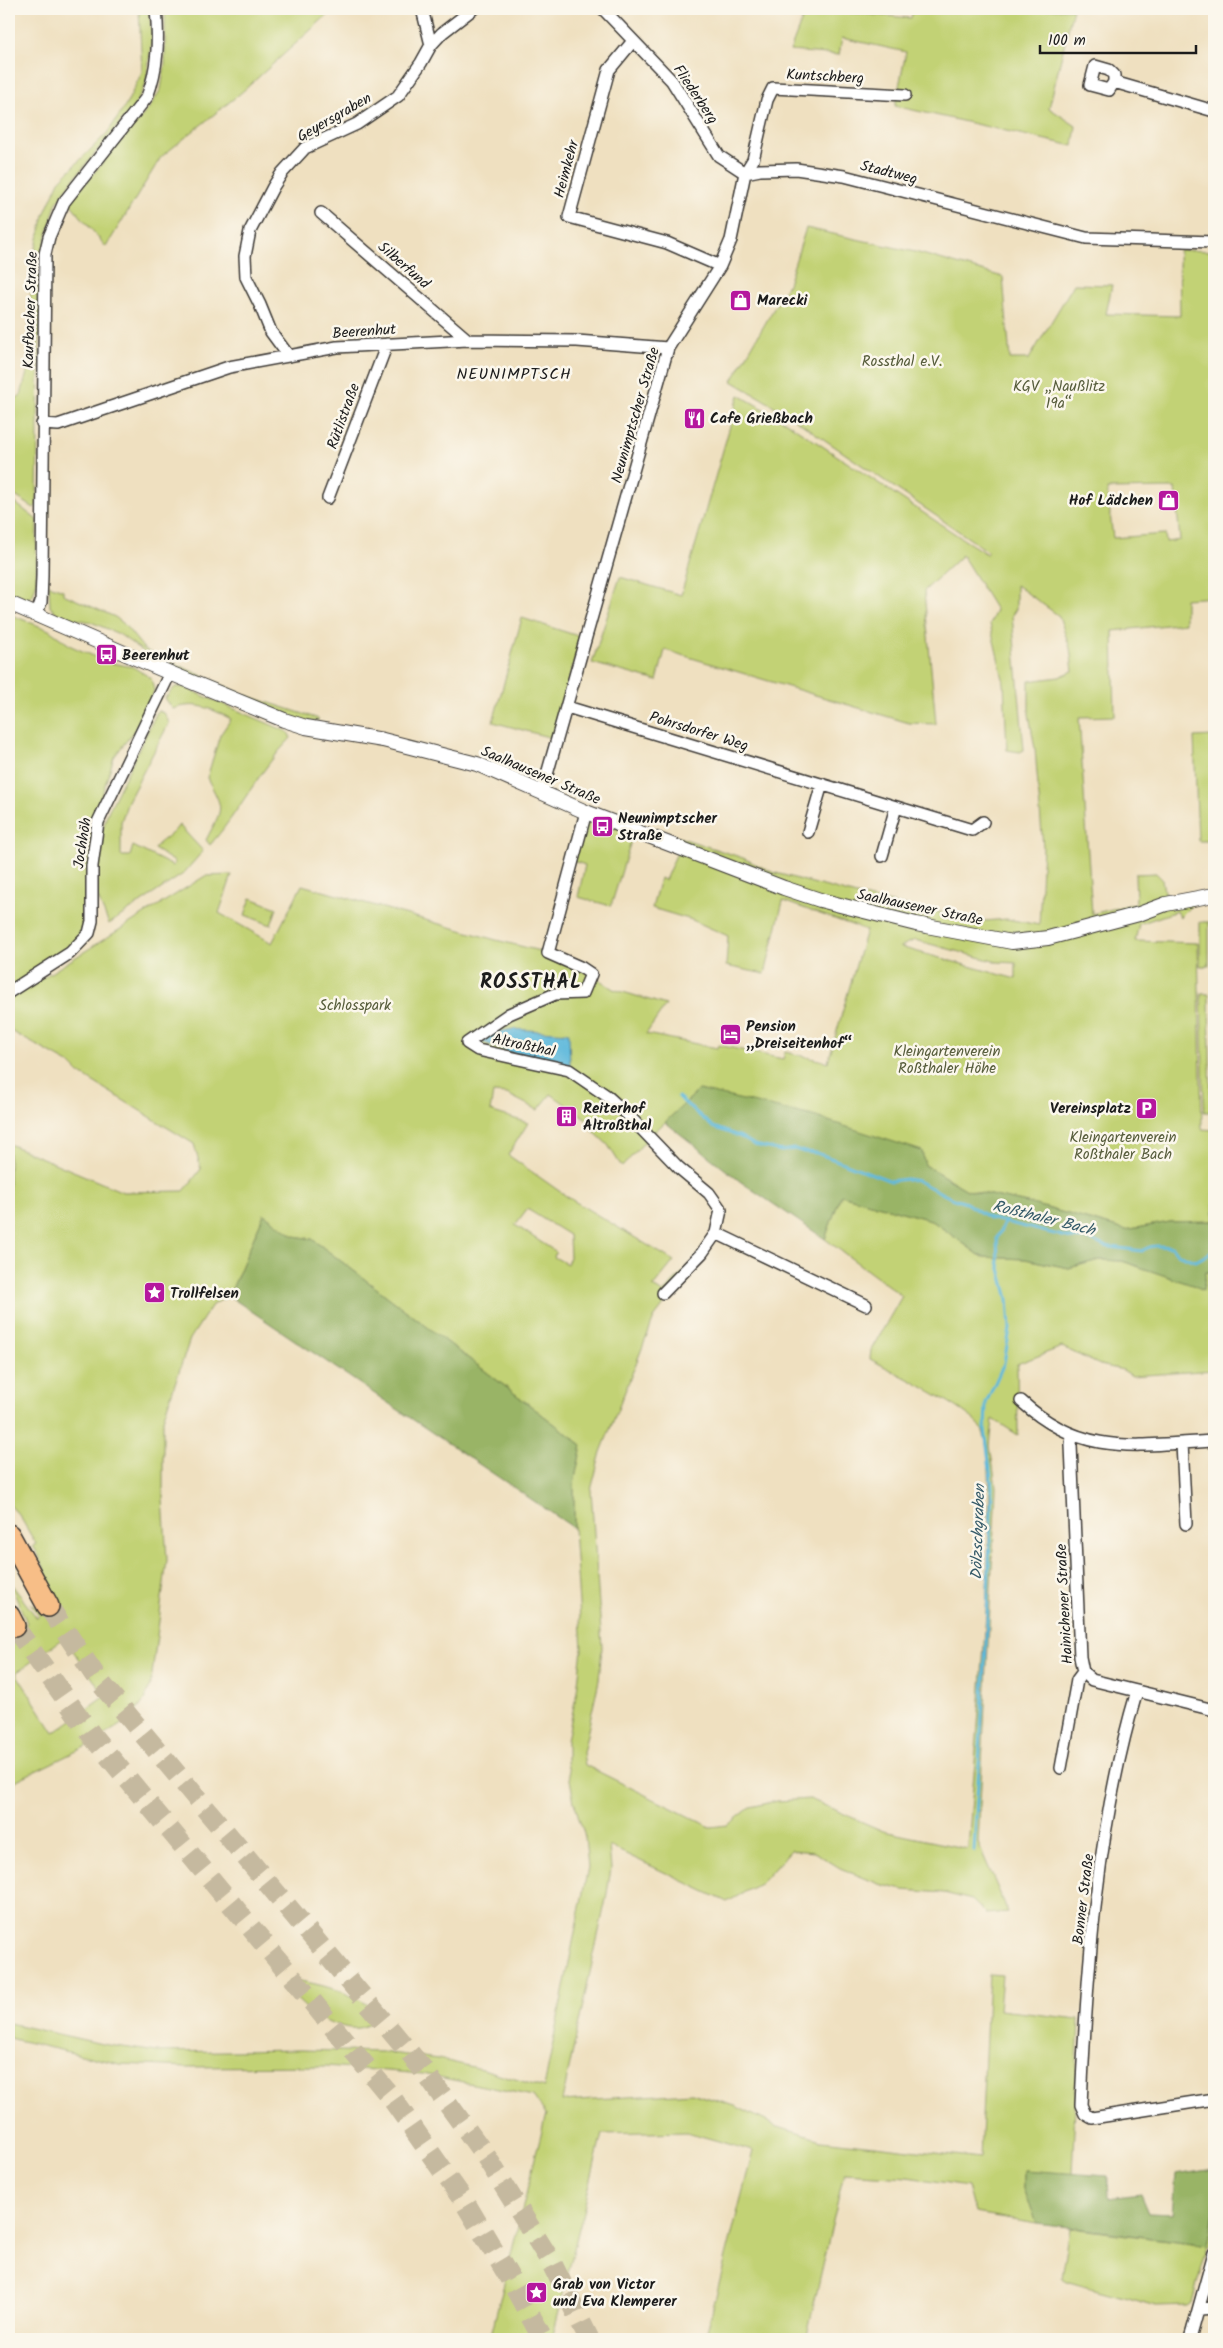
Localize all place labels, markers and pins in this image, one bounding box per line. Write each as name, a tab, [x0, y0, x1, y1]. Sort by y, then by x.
shop icon: Marecki	[729, 288, 753, 312]
place label: Marecki	[757, 289, 808, 313]
restaurant icon: Cafe Grießbach	[682, 406, 706, 430]
place label: Cafe Grießbach	[710, 407, 813, 431]
shop icon: Hof Lädchen	[1157, 488, 1181, 512]
place label: Hof Lädchen	[1069, 489, 1153, 513]
bus stop icon: Beerenhut	[94, 643, 118, 667]
place label: Beerenhut	[122, 644, 190, 668]
place label: Neunimptscher Straße	[618, 807, 718, 848]
bus stop icon: Neunimptscher Straße	[590, 815, 614, 839]
place label: Pension „Dreiseitenhof“	[746, 1015, 853, 1056]
hotel icon: Pension „Dreiseitenhof“	[718, 1023, 742, 1047]
parking icon: Vereinsplatz	[1135, 1096, 1159, 1120]
place label: Reiterhof Altroßthal	[583, 1097, 651, 1138]
place label: Vereinsplatz	[1050, 1097, 1131, 1121]
building icon: Reiterhof Altroßthal	[555, 1105, 579, 1129]
place icon: Trollfelsen	[142, 1281, 166, 1305]
place label: Trollfelsen	[170, 1282, 239, 1306]
place label: Grab von Victor und Eva Klemperer	[553, 2273, 677, 2314]
place icon: Grab von Victor und Eva Klemperer	[525, 2281, 549, 2305]

